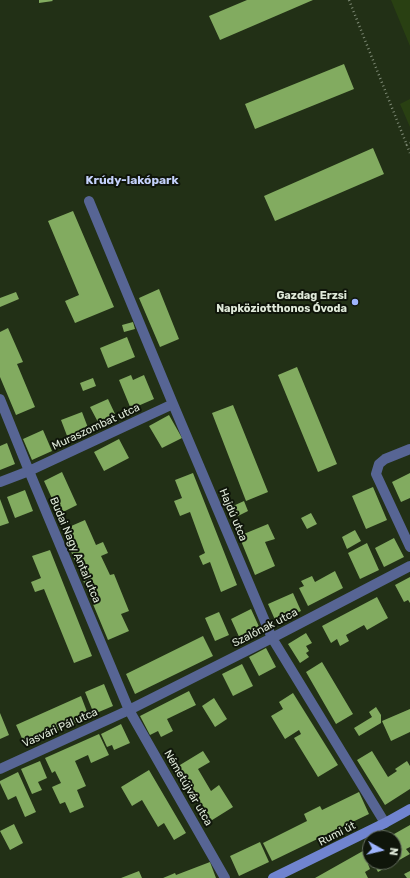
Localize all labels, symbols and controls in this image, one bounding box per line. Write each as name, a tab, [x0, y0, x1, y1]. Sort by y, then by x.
district label: Krúdy-lakópark	[85, 174, 179, 188]
place label: Gazdag Erzsi Napköziotthonos Óvoda	[216, 289, 347, 315]
marker: Gazdag Erzsi Napköziotthonos Óvoda	[350, 297, 360, 307]
street label: Muraszombat utca	[50, 401, 142, 453]
street label: Hajdú utca	[216, 487, 250, 543]
street label: Budai Nagy Antal utca	[47, 495, 103, 605]
street label: Szalónak utca	[230, 606, 300, 650]
street label: Vasvári Pál utca	[20, 705, 100, 751]
street label: Németújvár utca	[161, 748, 215, 828]
street label: Rumi út	[316, 819, 358, 849]
north arrow	[362, 830, 402, 870]
text: N	[386, 847, 400, 856]

